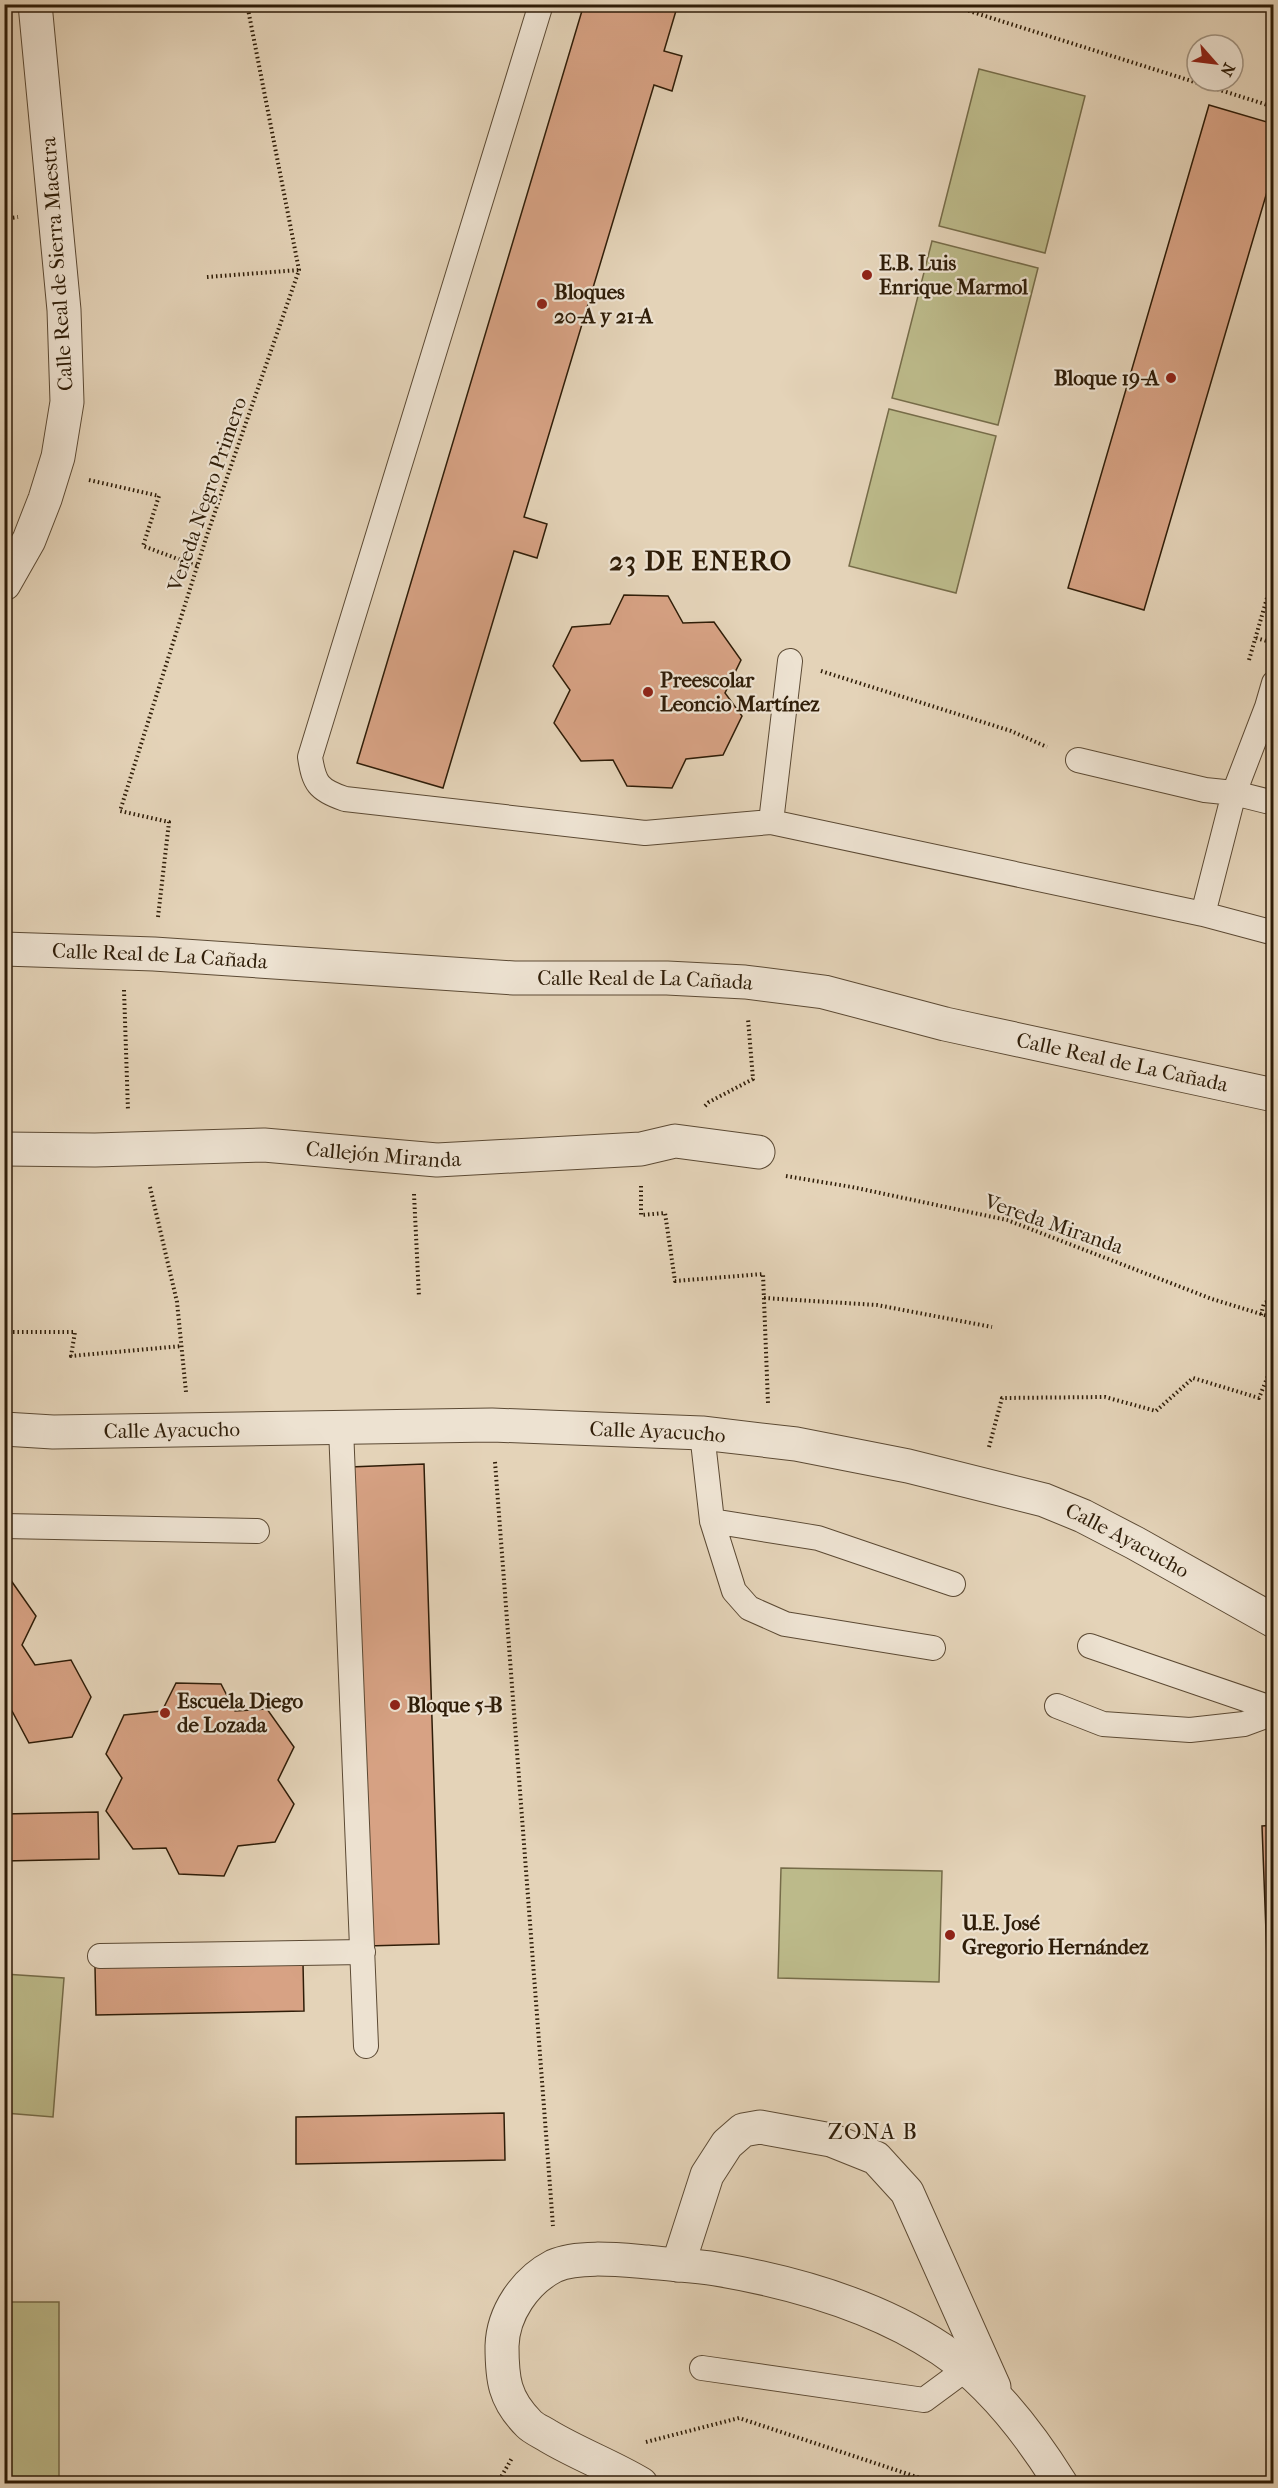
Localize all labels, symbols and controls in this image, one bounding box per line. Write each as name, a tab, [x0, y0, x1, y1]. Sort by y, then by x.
north arrow	[1185, 33, 1245, 93]
text: N	[1216, 60, 1239, 80]
street label: Calle Real de Sierra Maestra	[36, 136, 78, 392]
place label: E.B. Luis Enrique Marmol	[879, 251, 1028, 299]
marker: E.B. Luis Enrique Marmol	[860, 268, 874, 282]
place label: Bloques 20-A y 21-A	[554, 280, 654, 328]
marker: Bloques 20-A y 21-A	[535, 297, 549, 311]
place label: Bloque 19-A	[1054, 366, 1160, 390]
marker: Bloque 19-A	[1164, 371, 1178, 385]
street label: Vereda Negro Primero	[162, 394, 252, 595]
district label: 23 DE ENERO	[609, 545, 793, 577]
place label: Preescolar Leoncio Martínez	[660, 668, 820, 716]
marker: Preescolar Leoncio Martínez	[641, 685, 655, 699]
street label: Calle Real de La Cañada	[52, 939, 269, 974]
street label: Calle Real de La Cañada	[537, 966, 755, 995]
street label: Calle Real de La Cañada	[1014, 1028, 1230, 1097]
street label: Callejón Miranda	[305, 1137, 462, 1172]
street label: Vereda Miranda	[981, 1189, 1127, 1259]
street label: Calle Ayacucho	[104, 1417, 240, 1443]
street label: Calle Ayacucho	[589, 1417, 727, 1448]
street label: Calle Ayacucho	[1062, 1498, 1193, 1583]
place label: Escuela Diego de Lozada	[177, 1689, 304, 1737]
place label: Bloque 5-B	[407, 1693, 503, 1717]
marker: Bloque 5-B	[388, 1698, 402, 1712]
marker: Escuela Diego de Lozada	[158, 1706, 172, 1720]
place label: U.E. José Gregorio Hernández	[961, 1911, 1149, 1959]
marker: U.E. José Gregorio Hernández	[943, 1928, 957, 1942]
district label: ZONA B	[828, 2119, 918, 2145]

